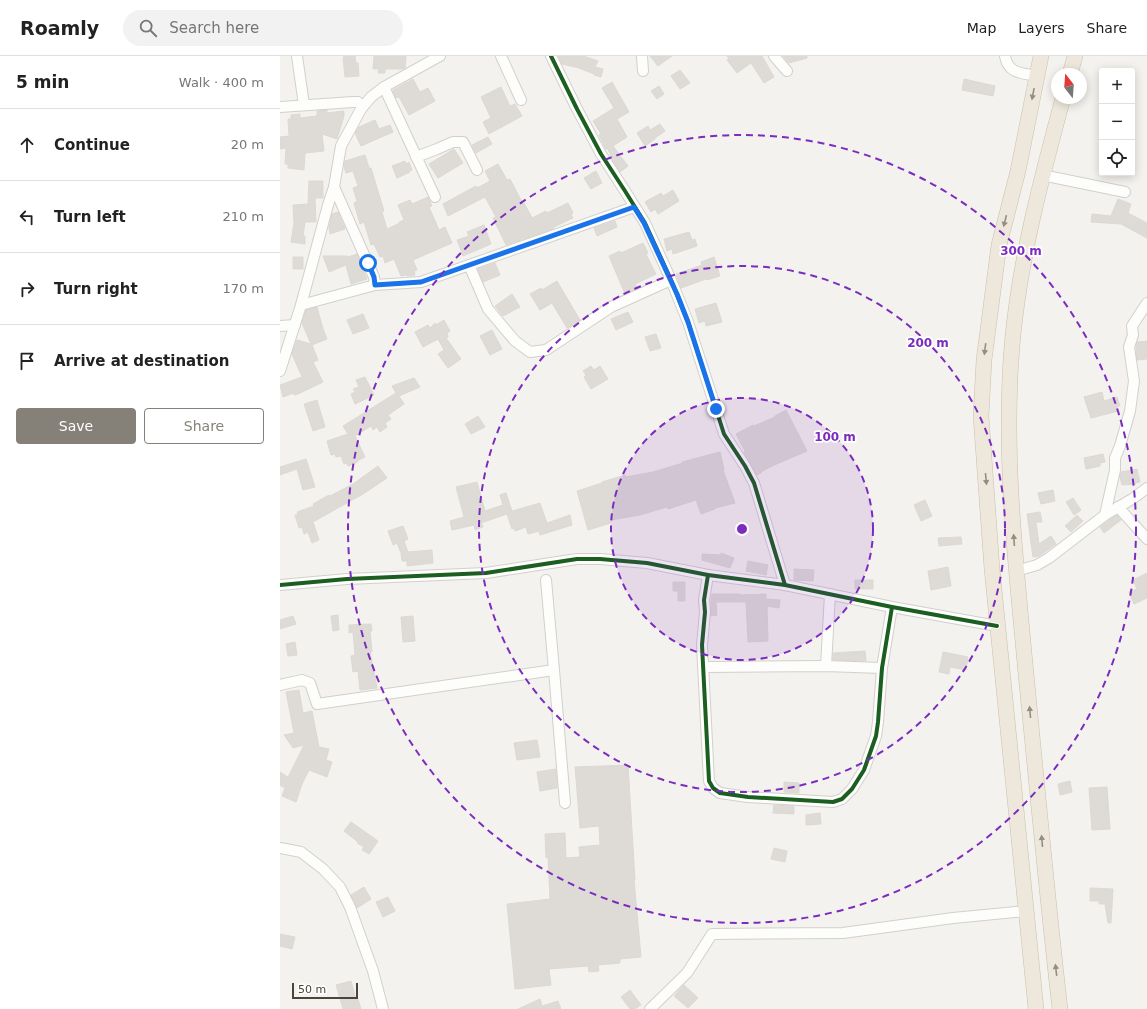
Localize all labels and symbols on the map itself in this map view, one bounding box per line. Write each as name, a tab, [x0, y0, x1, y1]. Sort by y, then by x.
north arrow	[1051, 68, 1087, 104]
one-way arrow	[1030, 88, 1036, 100]
one-way arrow	[1002, 215, 1008, 227]
text: 300 m	[1000, 244, 1042, 258]
route start	[359, 254, 377, 272]
text: 200 m	[907, 336, 949, 350]
one-way arrow	[982, 343, 988, 356]
route end	[707, 400, 725, 418]
text: 100 m	[814, 430, 856, 444]
one-way arrow	[982, 473, 989, 485]
centre of rings	[735, 522, 749, 536]
one-way arrow	[1011, 534, 1018, 546]
one-way arrow	[1026, 706, 1033, 718]
one-way arrow	[1039, 835, 1046, 847]
one-way arrow	[1052, 964, 1059, 976]
scale bar	[292, 981, 358, 1000]

